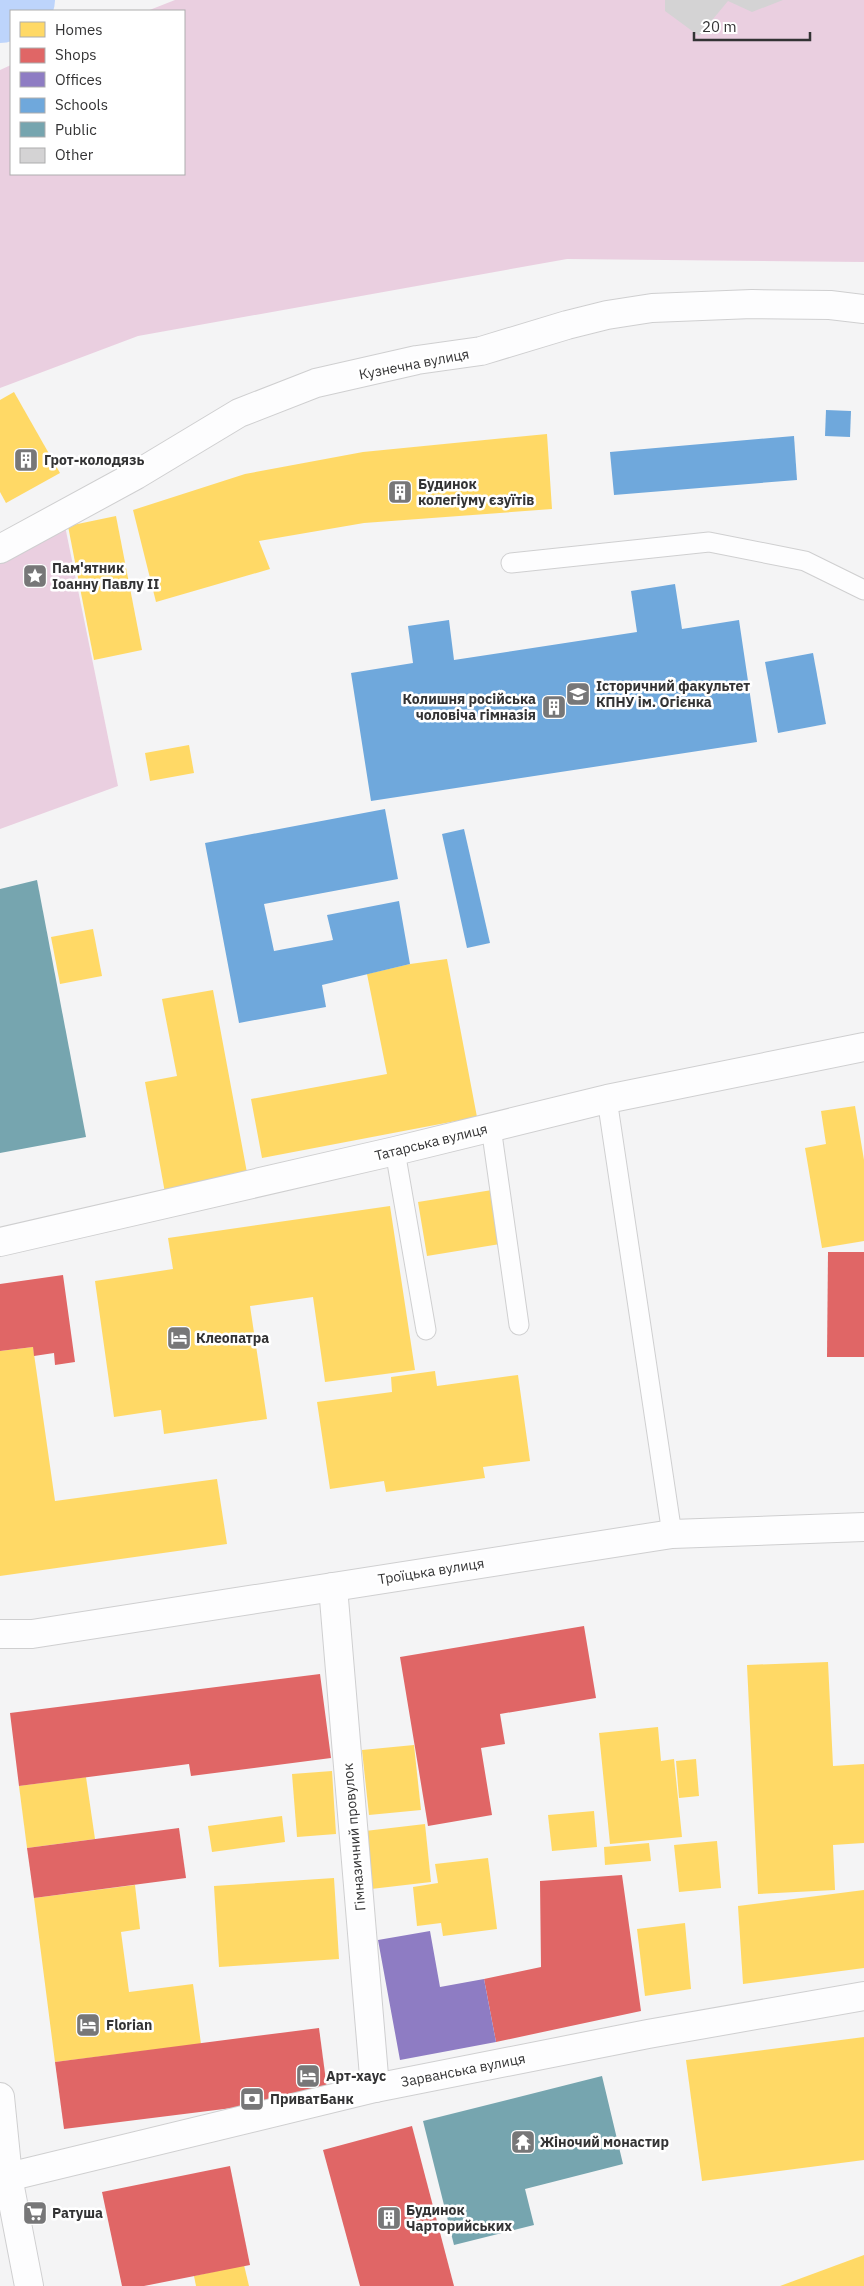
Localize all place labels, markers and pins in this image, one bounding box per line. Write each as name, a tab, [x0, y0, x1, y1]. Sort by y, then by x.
building icon: Грот-колодязь	[13, 447, 39, 473]
place label: Грот-колодязь	[44, 451, 144, 469]
place label: Будинок колегіуму єзуїтів	[418, 475, 534, 509]
building icon: Будинок колегіуму єзуїтів	[387, 479, 413, 505]
place label: Пам'ятник Iоанну Павлу II	[52, 559, 159, 593]
place icon: Пам'ятник Iоанну Павлу II	[22, 563, 48, 589]
place label: Історичний факультет КПНУ ім. Огієнка	[596, 677, 750, 711]
school or university icon: Історичний факультет КПНУ ім. Огієнка	[565, 681, 591, 707]
place label: Колишня російська чоловіча гімназія	[402, 690, 536, 724]
building icon: Колишня російська чоловіча гімназія	[541, 694, 567, 720]
hotel icon: Клеопатра	[166, 1325, 192, 1351]
place label: Клеопатра	[196, 1329, 269, 1347]
hotel icon: Florian	[75, 2012, 101, 2038]
place label: Florian	[106, 2016, 152, 2034]
hotel icon: Арт-хаус	[295, 2063, 321, 2089]
place label: Арт-хаус	[326, 2067, 386, 2085]
bank icon: ПриватБанк	[239, 2086, 265, 2112]
place label: ПриватБанк	[270, 2090, 354, 2108]
temple icon: Жіночий монастир	[510, 2129, 536, 2155]
place label: Жіночий монастир	[540, 2133, 669, 2151]
supermarket icon: Ратуша	[22, 2200, 48, 2226]
place label: Будинок Чарторийських	[406, 2201, 512, 2235]
place label: Ратуша	[52, 2204, 103, 2222]
building icon: Будинок Чарторийських	[376, 2205, 402, 2231]

